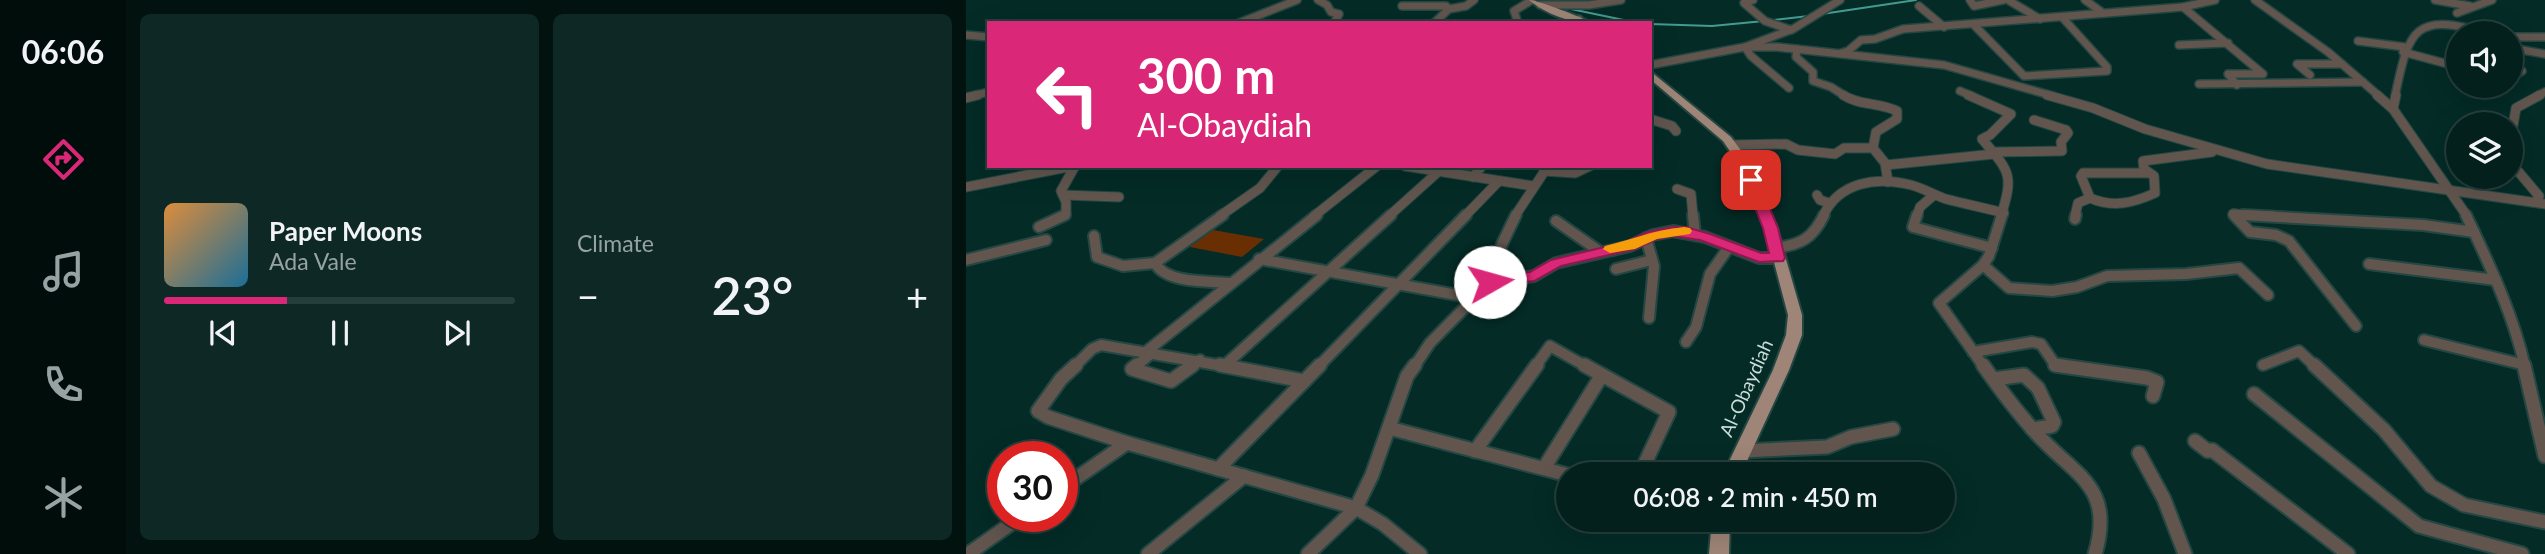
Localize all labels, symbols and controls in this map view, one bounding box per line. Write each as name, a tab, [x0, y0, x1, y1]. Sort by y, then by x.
map controls	[2446, 21, 2523, 189]
button: sound	[2446, 21, 2523, 98]
text: 06:06	[22, 32, 104, 71]
text: 300 m	[1137, 46, 1275, 104]
icon: left	[1022, 49, 1113, 140]
text: Al-Obaydiah	[1137, 105, 1312, 144]
button: layers	[2446, 112, 2523, 189]
icon: directions	[39, 135, 88, 184]
pin	[1721, 150, 1781, 210]
icon: arrive	[1732, 161, 1770, 199]
text: Paper Moons	[269, 215, 422, 247]
text: Climate	[577, 229, 654, 257]
position arrow	[1453, 245, 1527, 319]
icon: music	[39, 247, 88, 296]
text: Ada Vale	[269, 247, 357, 275]
text: 23°	[712, 264, 793, 326]
text: −	[577, 273, 599, 319]
text: +	[906, 273, 928, 319]
icon: previous	[204, 314, 242, 352]
icon: pause	[321, 314, 359, 352]
icon: next	[438, 314, 476, 352]
street label: Al-Obaydiah	[1714, 336, 1777, 440]
icon: phone	[39, 360, 88, 409]
speed limit sign: 30	[987, 441, 1078, 532]
icon: climate	[39, 473, 88, 522]
text: 06:08 · 2 min · 450 m	[1633, 481, 1878, 513]

